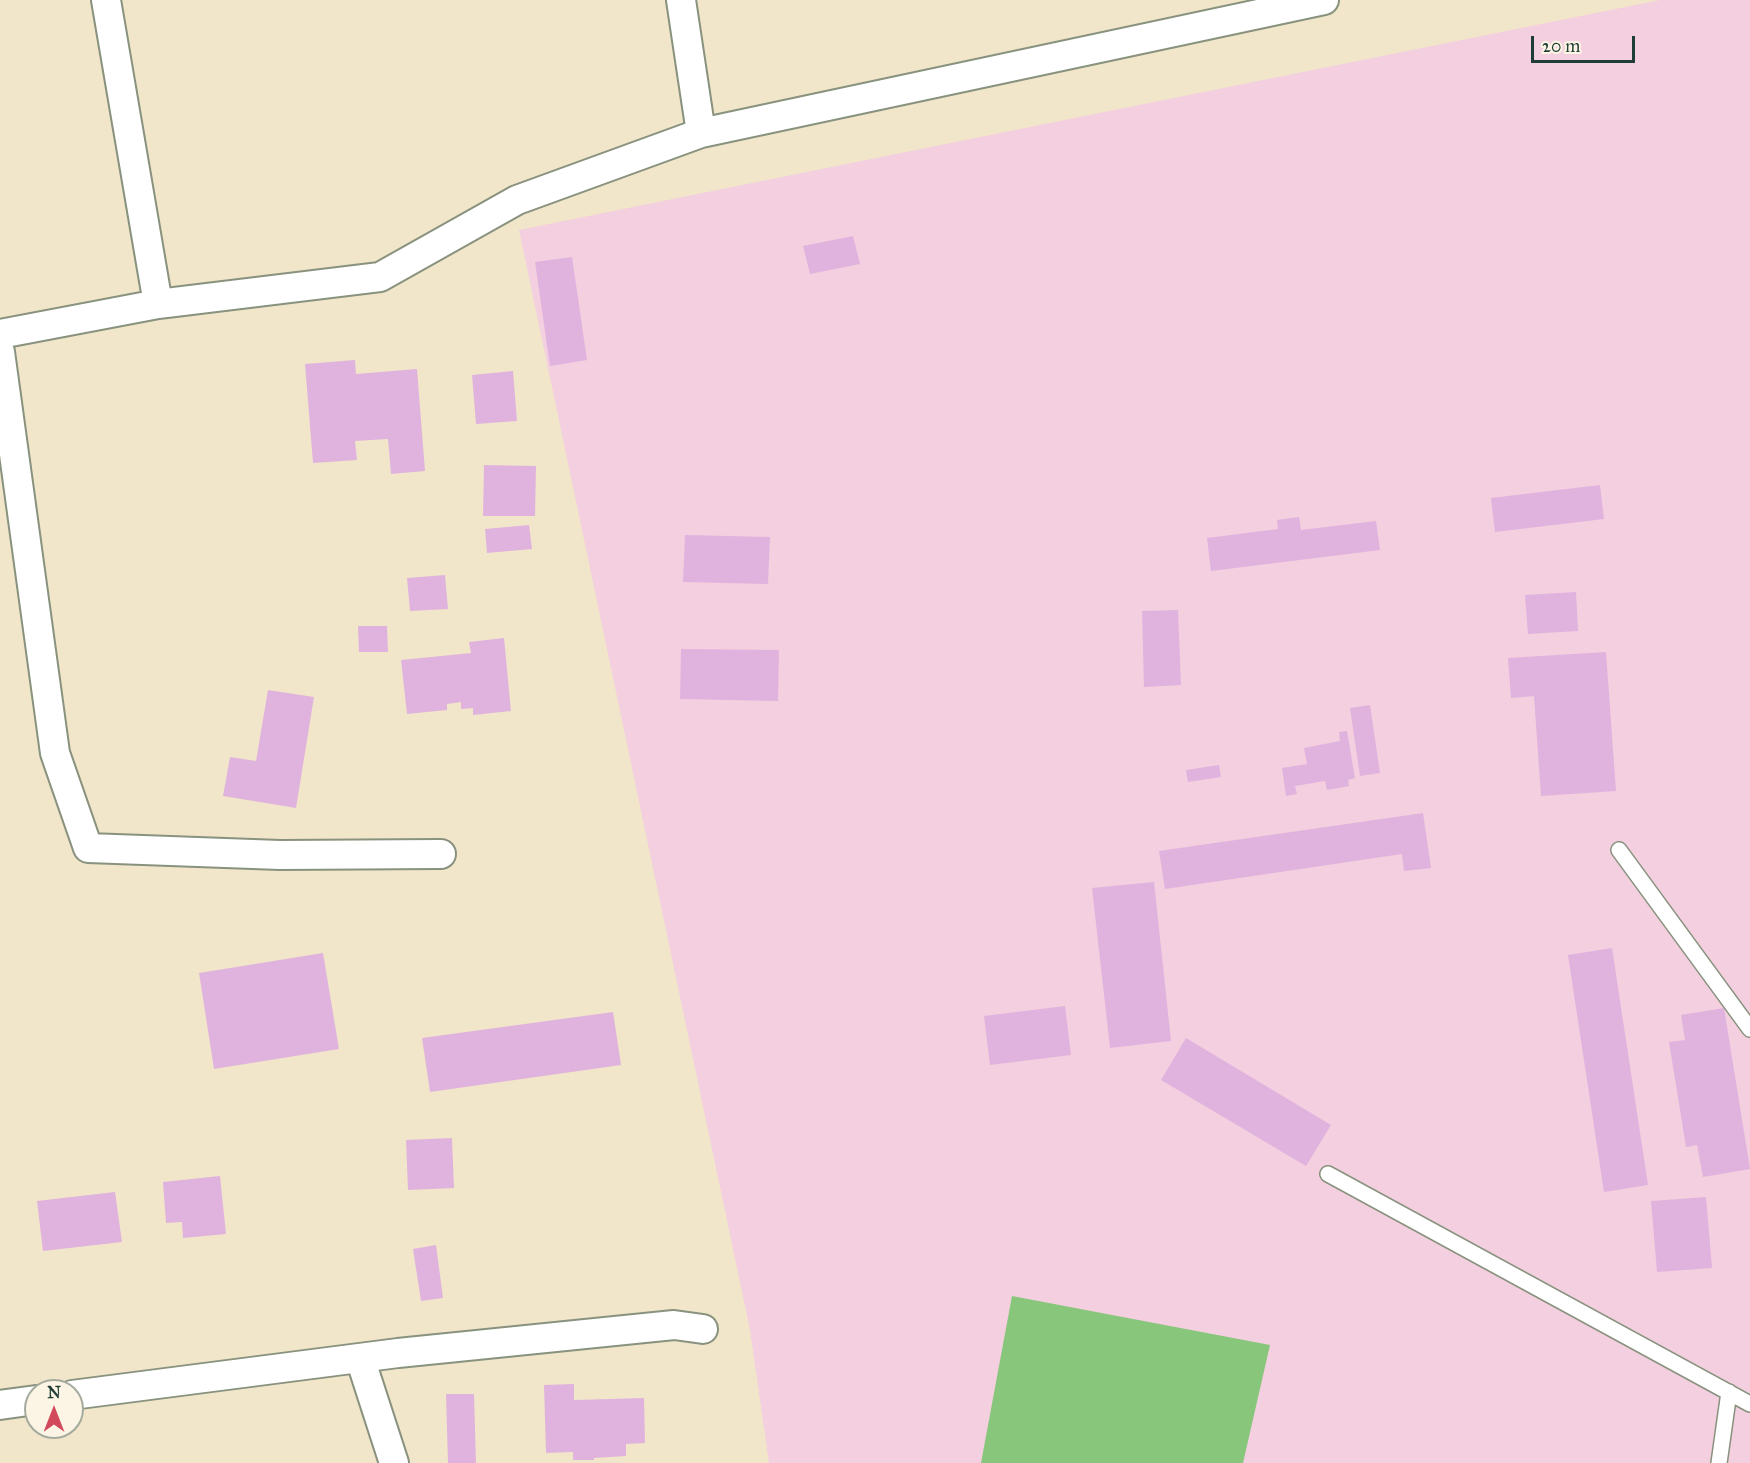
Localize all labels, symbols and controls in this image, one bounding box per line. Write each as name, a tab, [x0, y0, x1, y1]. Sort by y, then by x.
scale bar	[1534, 24, 1638, 62]
text: 20 m	[1542, 35, 1580, 57]
north arrow	[24, 1379, 84, 1439]
text: N	[47, 1383, 61, 1402]

